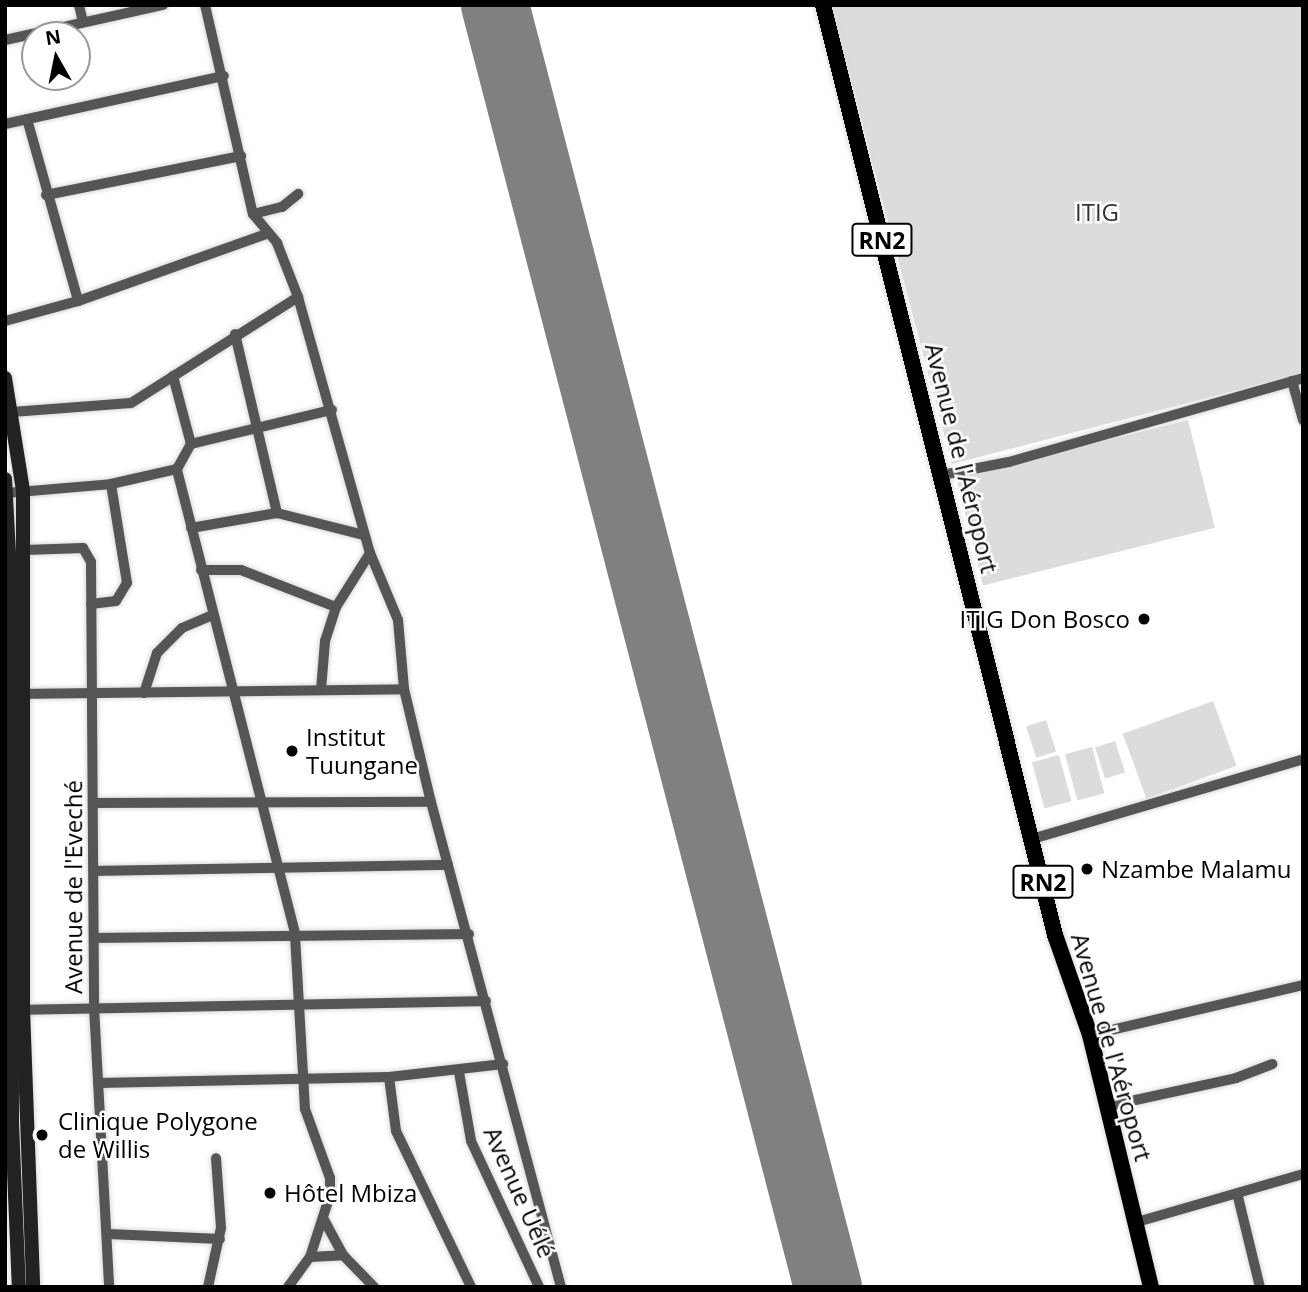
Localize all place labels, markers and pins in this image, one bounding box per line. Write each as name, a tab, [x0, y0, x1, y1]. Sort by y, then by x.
place label: ITIG Don Bosco	[960, 605, 1130, 633]
marker: ITIG Don Bosco	[1136, 611, 1152, 627]
place label: Institut Tuungane	[306, 723, 418, 779]
marker: Institut Tuungane	[284, 743, 300, 759]
place label: Nzambe Malamu	[1101, 855, 1292, 883]
marker: Nzambe Malamu	[1079, 861, 1095, 877]
place label: Clinique Polygone de Willis	[58, 1107, 258, 1163]
marker: Clinique Polygone de Willis	[32, 1125, 52, 1145]
place label: Hôtel Mbiza	[284, 1179, 417, 1207]
marker: Hôtel Mbiza	[262, 1185, 278, 1201]

